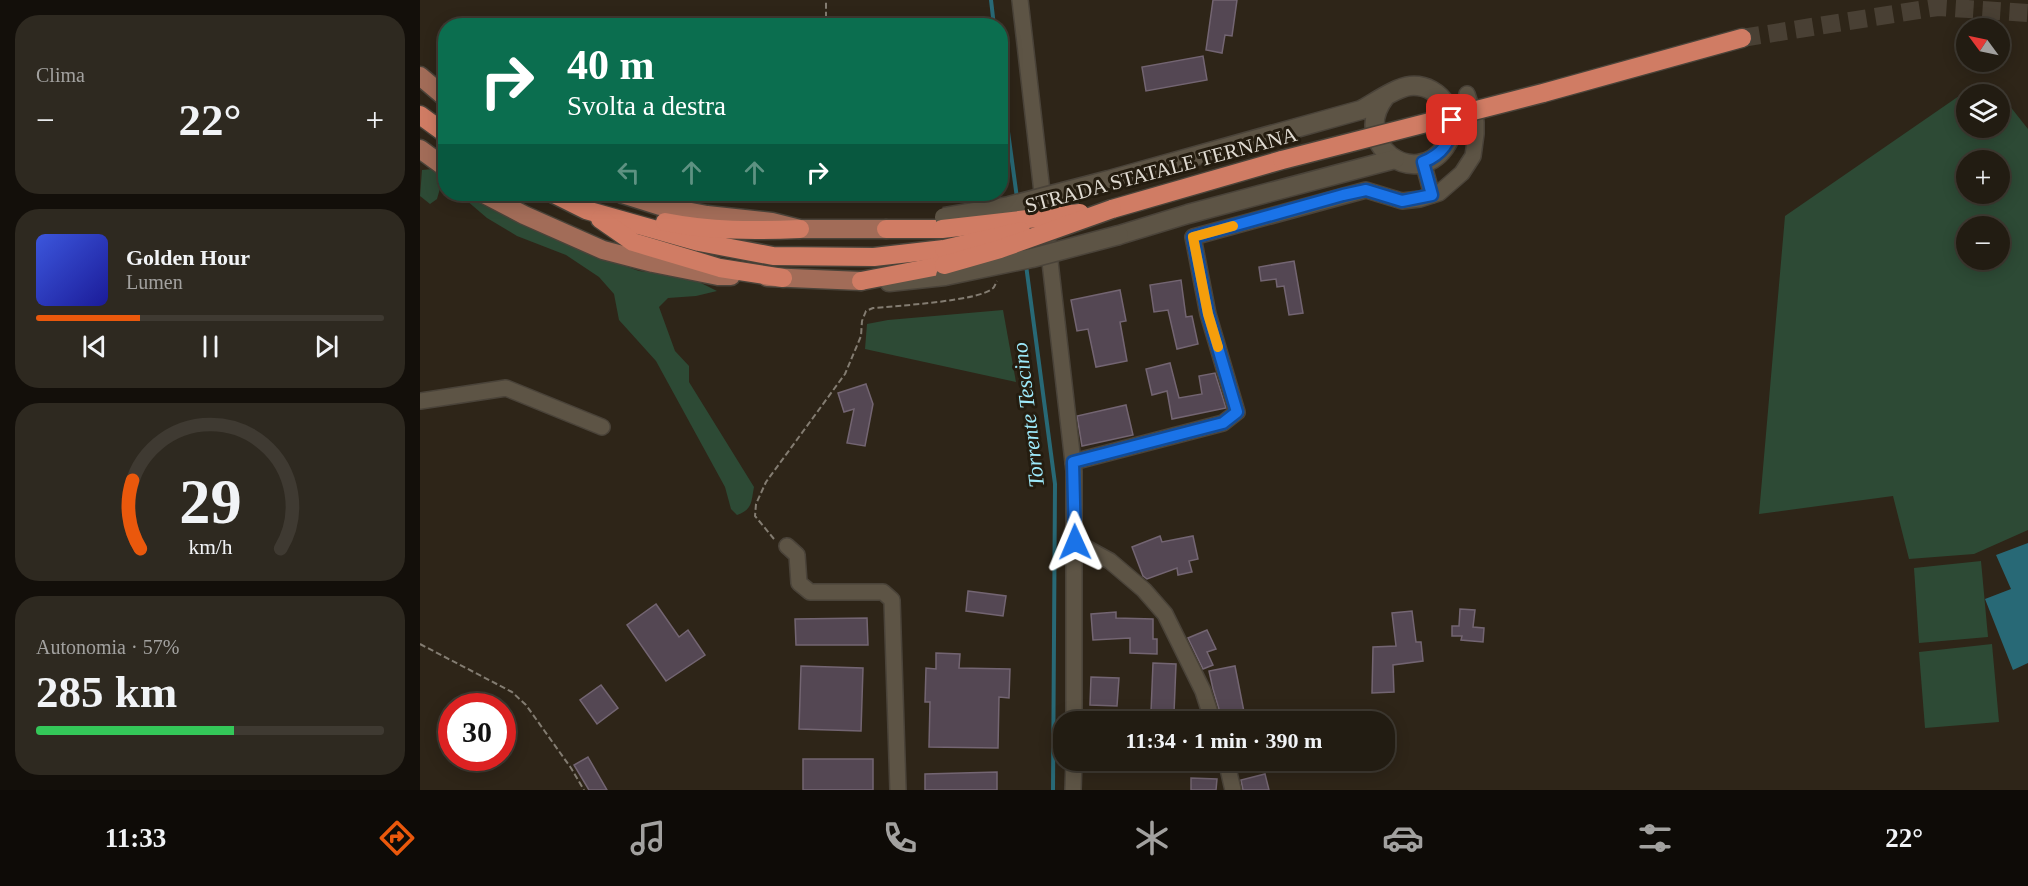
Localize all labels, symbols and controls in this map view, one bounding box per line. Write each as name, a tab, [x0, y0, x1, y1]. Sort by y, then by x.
north arrow	[1956, 18, 2010, 72]
map controls	[1956, 18, 2010, 270]
icon: right	[468, 42, 546, 120]
text: 40 m	[567, 42, 655, 88]
text: Clima	[36, 64, 85, 86]
button: layers	[1956, 84, 2010, 138]
text: Svolta a destra	[567, 91, 726, 121]
pin	[1426, 94, 1477, 145]
text: 22°	[179, 95, 242, 145]
text: −	[36, 102, 55, 138]
text: +	[365, 102, 384, 138]
icon: arrive	[1435, 103, 1468, 136]
street label: STRADA STATALE TERNANA	[1022, 122, 1301, 218]
button: +	[1956, 150, 2010, 204]
icon: left	[612, 156, 645, 189]
icon: ahead	[675, 156, 708, 189]
icon: ahead	[738, 156, 771, 189]
icon: right	[801, 156, 834, 189]
button: −	[1956, 216, 2010, 270]
text: Golden Hour	[126, 245, 250, 270]
text: Lumen	[126, 271, 183, 293]
icon: previous	[78, 330, 111, 363]
icon: pause	[194, 330, 227, 363]
icon: next	[310, 330, 343, 363]
water label: Torrente Tescino	[1007, 341, 1049, 489]
text: 29	[179, 467, 241, 536]
position arrow	[1043, 510, 1107, 574]
text: km/h	[188, 535, 232, 559]
text: Autonomia · 57%	[36, 636, 179, 658]
text: 285 km	[36, 667, 177, 717]
speed limit sign: 30	[438, 693, 516, 771]
text: 11:34 · 1 min · 390 m	[1126, 728, 1322, 753]
icon: directions	[376, 817, 418, 859]
icon: music	[627, 817, 669, 859]
icon: phone	[879, 817, 921, 859]
icon: climate	[1131, 817, 1173, 859]
icon: car	[1382, 817, 1424, 859]
icon: filters	[1634, 817, 1676, 859]
text: 11:33	[105, 823, 166, 853]
text: 22°	[1885, 823, 1923, 853]

